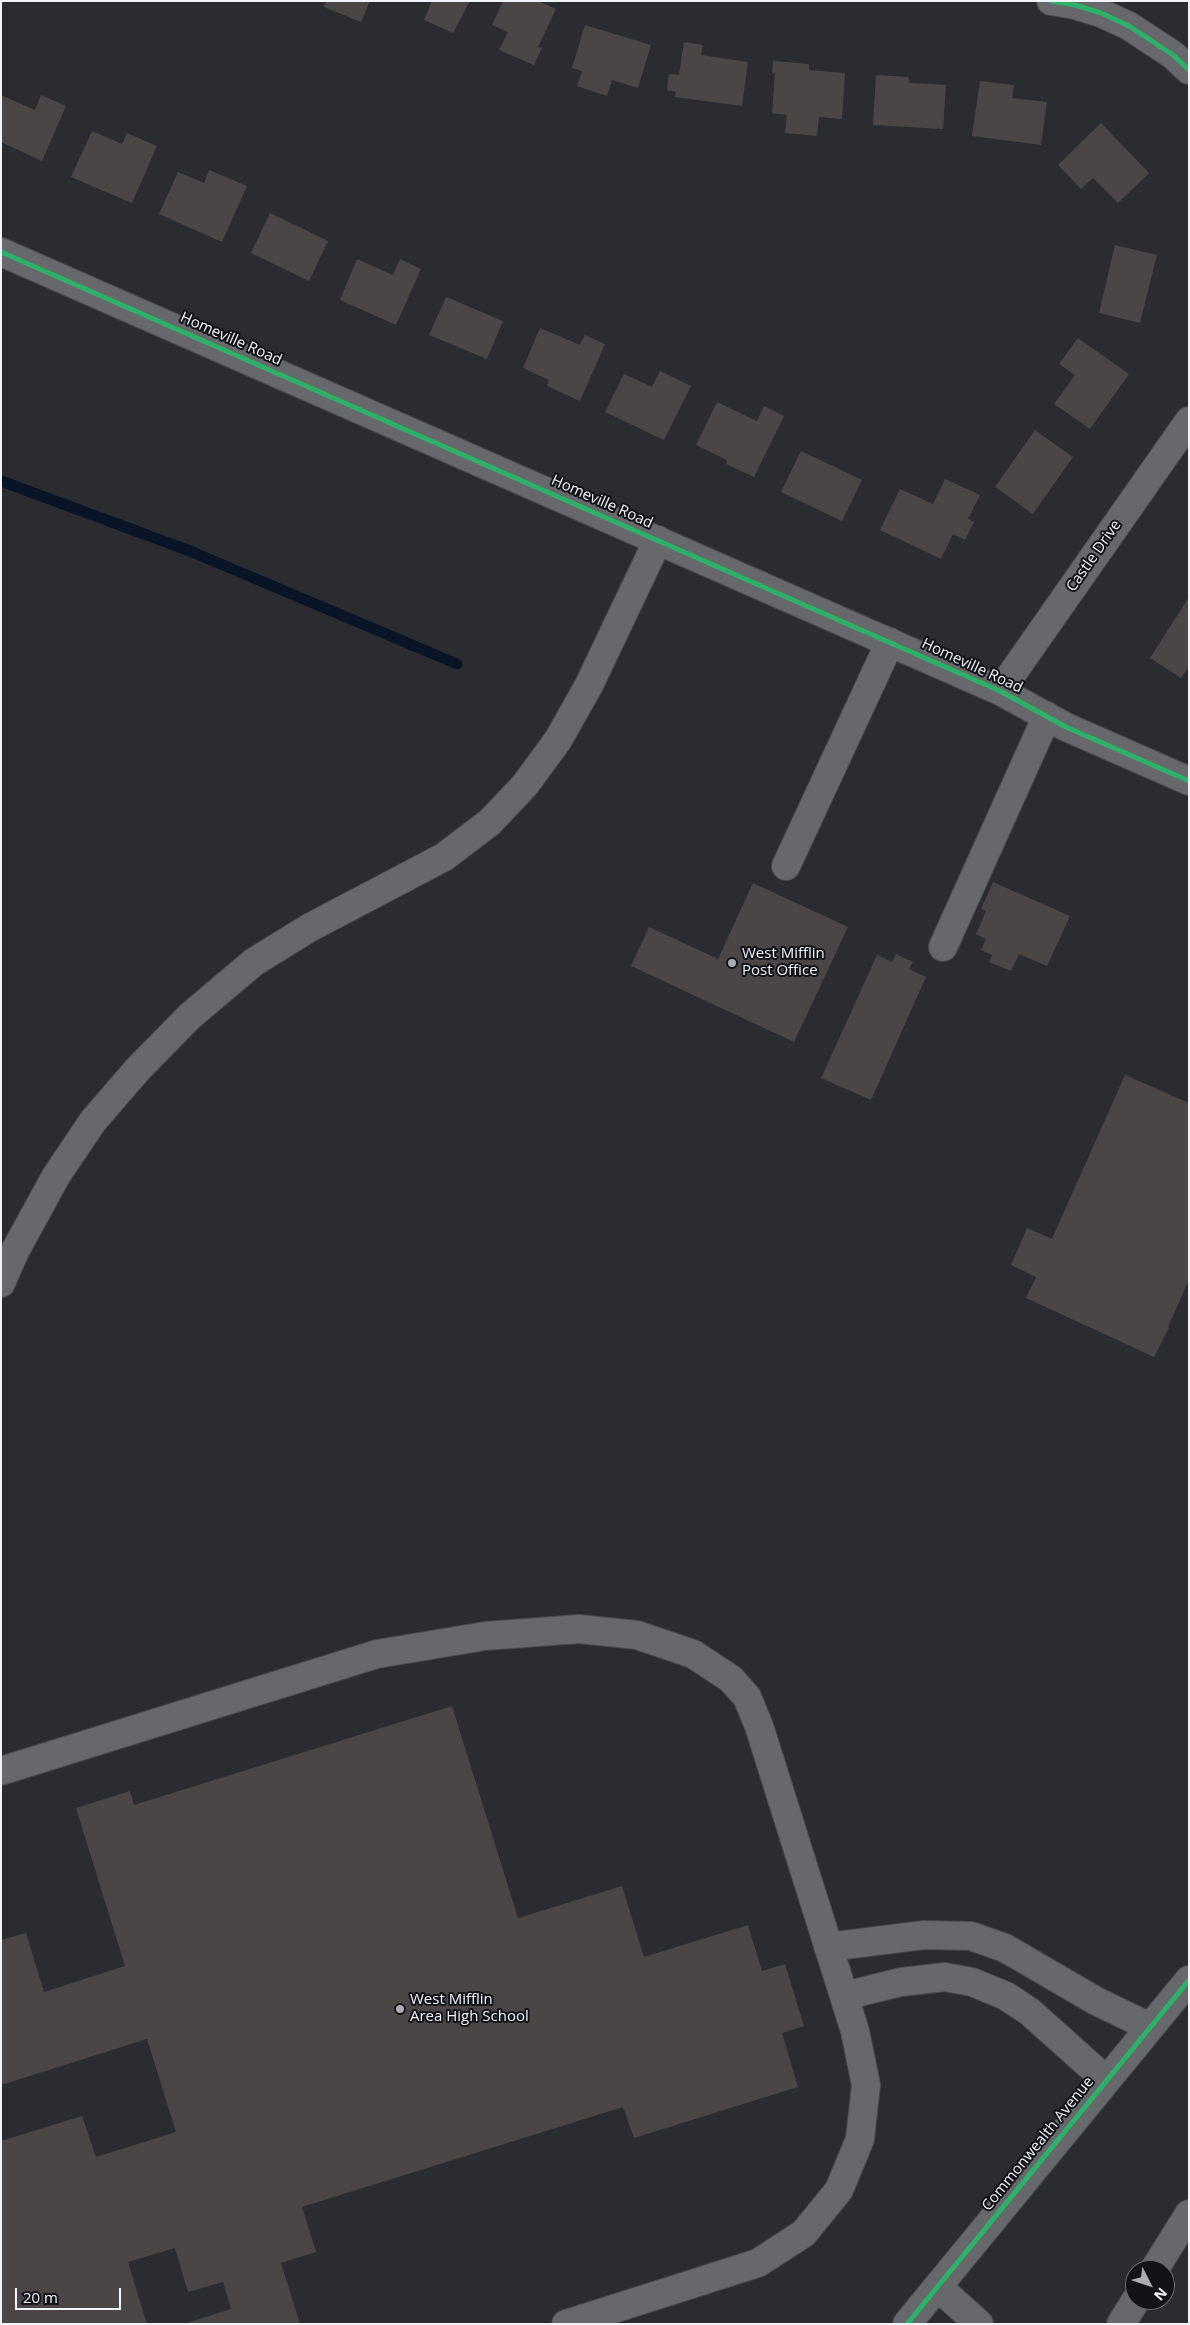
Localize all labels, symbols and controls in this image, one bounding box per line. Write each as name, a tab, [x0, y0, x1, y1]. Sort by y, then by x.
street label: Homeville Road	[177, 309, 285, 369]
street label: Homeville Road	[548, 472, 656, 532]
street label: Castle Drive	[1063, 517, 1125, 595]
street label: Homeville Road	[919, 635, 1025, 697]
place label: West Mifflin Post Office	[742, 945, 825, 980]
marker: West Mifflin Post Office	[726, 957, 738, 969]
place label: West Mifflin Area High School	[410, 1991, 529, 2026]
marker: West Mifflin Area High School	[394, 2003, 406, 2015]
street label: Commonwealth Avenue	[978, 2073, 1098, 2215]
north arrow	[1125, 2260, 1175, 2310]
scale bar	[18, 2278, 124, 2310]
text: N	[1150, 2284, 1172, 2305]
text: 20 m	[23, 2287, 58, 2307]

